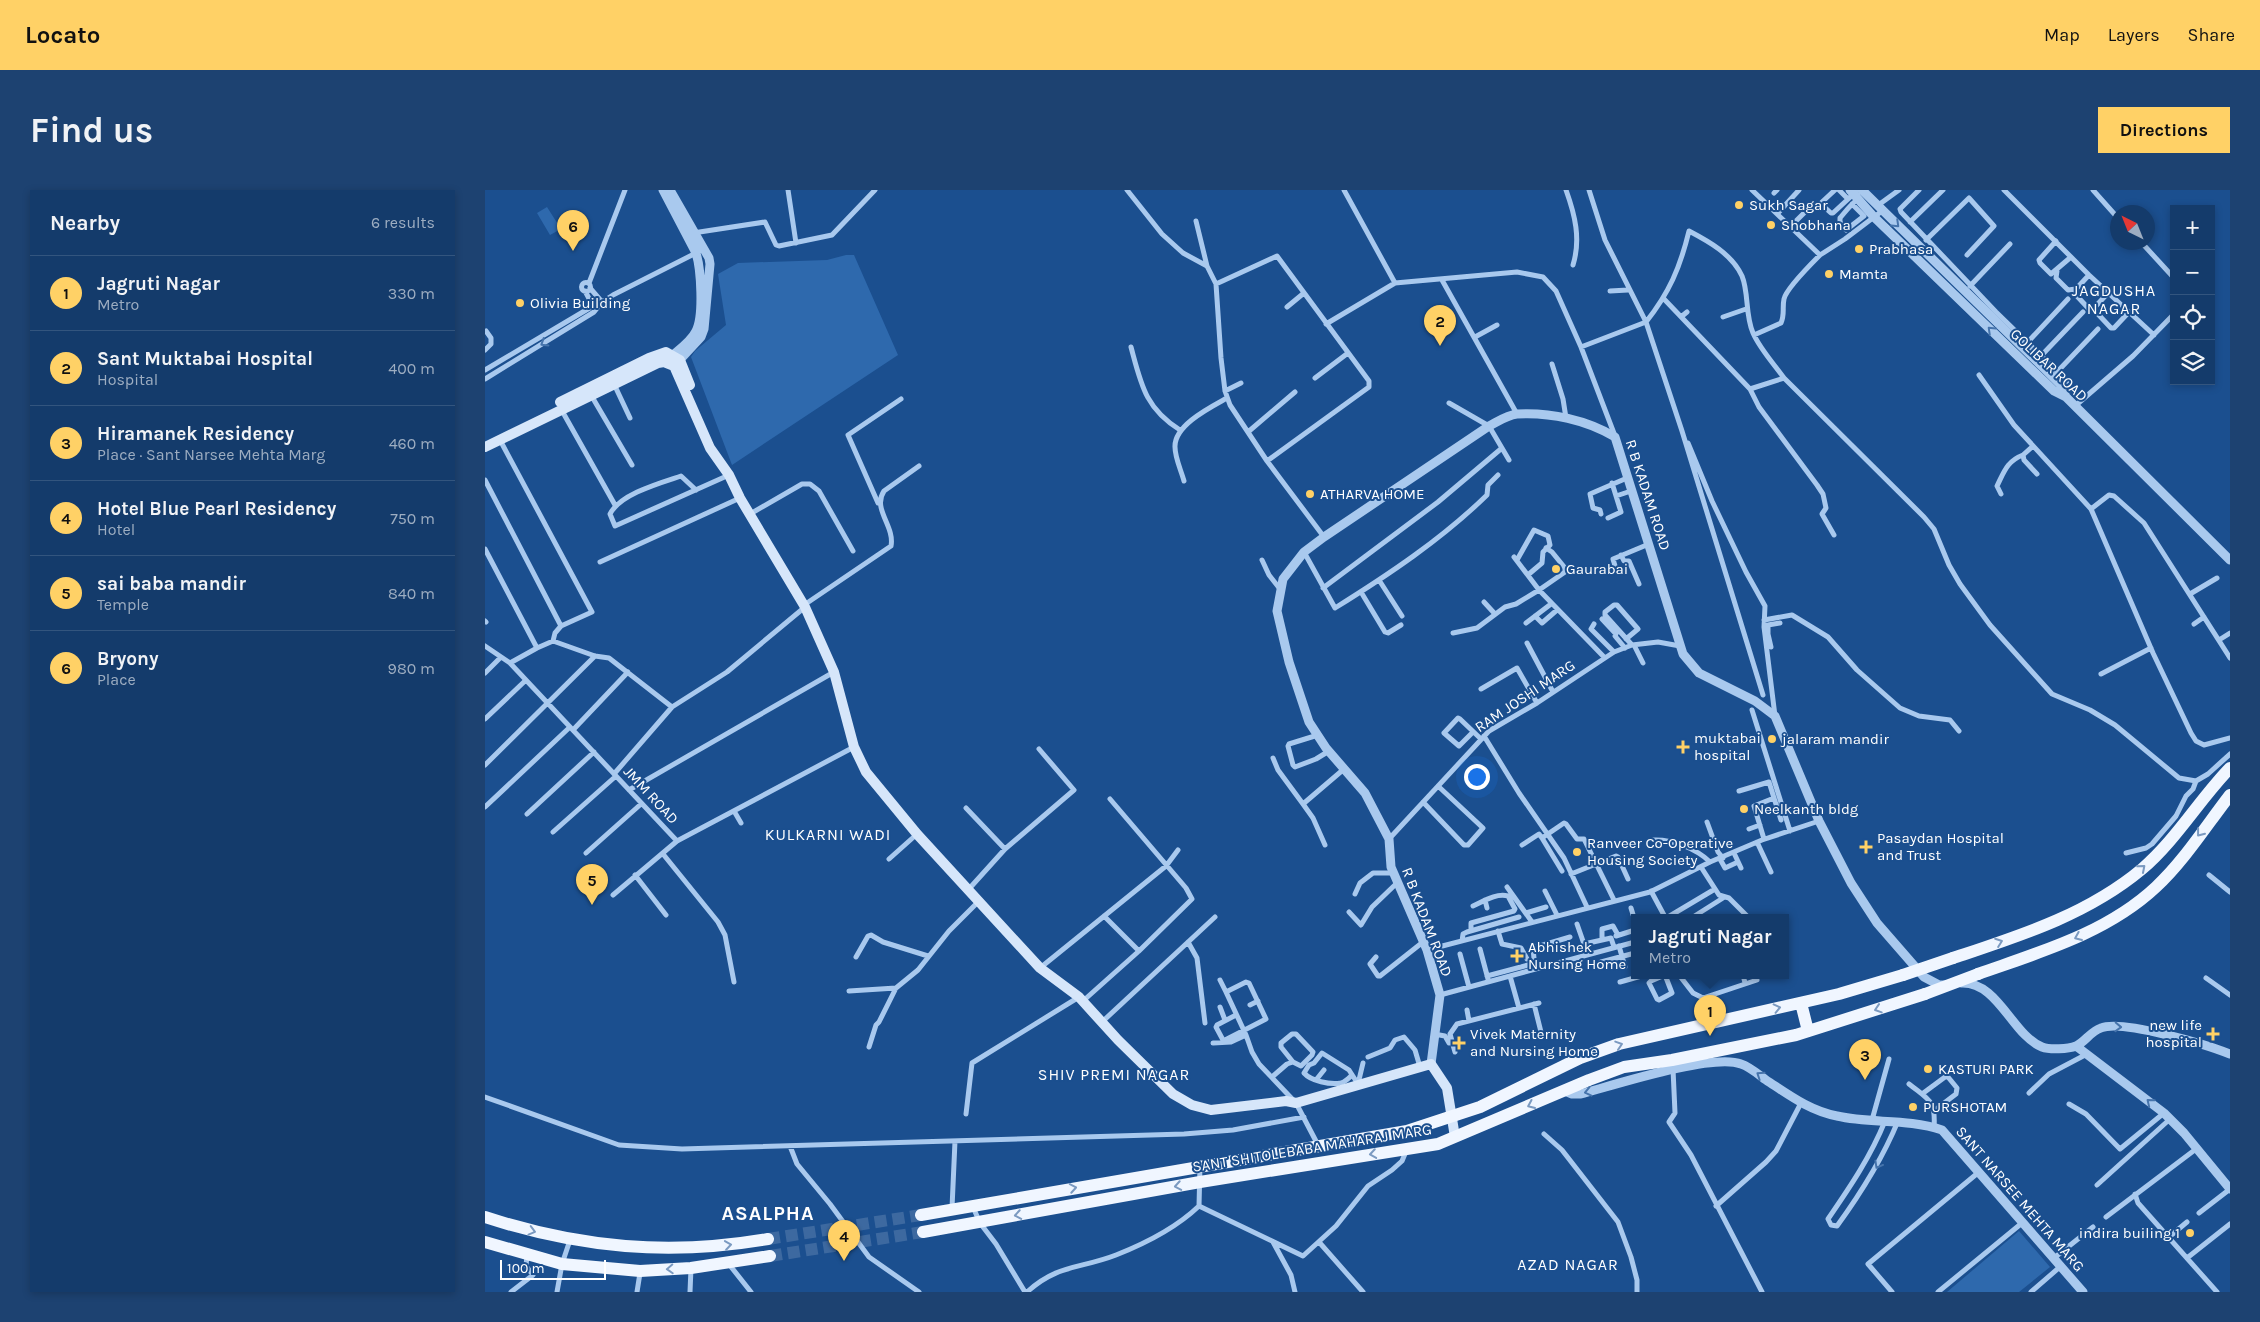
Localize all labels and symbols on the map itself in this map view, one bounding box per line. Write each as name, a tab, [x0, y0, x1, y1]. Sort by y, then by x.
place label: Sukh Sagar	[1749, 196, 1828, 214]
marker: Sukh Sagar	[1733, 199, 1745, 211]
north arrow	[2110, 205, 2155, 250]
pin: 6	[557, 210, 589, 251]
place label: Shobhana	[1781, 216, 1851, 234]
one-way arrow	[1890, 218, 1899, 227]
marker: Shobhana	[1765, 219, 1777, 231]
place label: Prabhasa	[1869, 240, 1933, 258]
marker: Prabhasa	[1853, 243, 1865, 255]
place label: Mamta	[1839, 265, 1888, 283]
marker: Mamta	[1823, 268, 1835, 280]
district label: JAGDUSHA NAGAR	[2072, 281, 2156, 318]
place label: Olivia Building	[530, 294, 631, 312]
marker: Olivia Building	[514, 297, 526, 309]
pin: 2	[1424, 305, 1456, 346]
street label: GOLIBAR ROAD	[2007, 325, 2091, 405]
one-way arrow	[1987, 327, 1996, 336]
one-way arrow	[540, 337, 549, 347]
street label: R B KADAM ROAD	[1622, 437, 1674, 553]
place label: ATHARVA HOME	[1320, 485, 1424, 503]
marker: ATHARVA HOME	[1304, 488, 1316, 500]
place label: Gaurabai	[1566, 560, 1628, 578]
marker: Gaurabai	[1550, 563, 1562, 575]
street label: RAM JOSHI MARG	[1472, 656, 1578, 736]
place label: muktabai hospital	[1694, 729, 1761, 764]
place label: jalaram mandir	[1780, 730, 1889, 748]
marker: jalaram mandir	[1766, 733, 1778, 745]
marker: muktabai hospital	[1676, 740, 1690, 754]
street label: JMM ROAD	[620, 762, 682, 828]
your location	[1464, 764, 1490, 790]
place label: Neelkanth bldg	[1754, 800, 1859, 818]
marker: Neelkanth bldg	[1738, 803, 1750, 815]
district label: KULKARNI WADI	[765, 825, 891, 844]
one-way arrow	[2197, 828, 2206, 837]
place label: Pasaydan Hospital and Trust	[1877, 829, 2004, 864]
place label: Ranveer Co-Operative Housing Society	[1587, 834, 1733, 869]
marker: Pasaydan Hospital and Trust	[1859, 840, 1873, 854]
marker: Ranveer Co-Operative Housing Society	[1571, 846, 1583, 858]
pin: 5	[576, 864, 608, 905]
street label: R B KADAM ROAD	[1398, 865, 1456, 979]
one-way arrow	[2136, 865, 2145, 874]
one-way arrow	[2074, 930, 2083, 941]
place label: Abhishek Nursing Home	[1528, 938, 1626, 973]
one-way arrow	[1994, 938, 2002, 948]
marker: Abhishek Nursing Home	[1510, 949, 1524, 963]
pin: 1	[1694, 995, 1726, 1036]
one-way arrow	[1773, 1003, 1782, 1014]
one-way arrow	[1875, 1003, 1883, 1013]
place label: new life hospital	[2146, 1016, 2202, 1051]
one-way arrow	[2115, 1022, 2123, 1032]
place label: Vivek Maternity and Nursing Home	[1470, 1025, 1598, 1060]
marker: new life hospital	[2206, 1027, 2220, 1041]
marker: Vivek Maternity and Nursing Home	[1452, 1036, 1466, 1050]
pin: 3	[1849, 1039, 1881, 1080]
one-way arrow	[1614, 1040, 1623, 1050]
place label: KASTURI PARK	[1938, 1060, 2034, 1078]
marker: KASTURI PARK	[1922, 1063, 1934, 1075]
district label: SHIV PREMI NAGAR	[1038, 1065, 1190, 1084]
one-way arrow	[1756, 1072, 1765, 1082]
one-way arrow	[1583, 1086, 1592, 1097]
place label: PURSHOTAM	[1923, 1098, 2007, 1116]
one-way arrow	[2146, 1098, 2155, 1107]
one-way arrow	[1527, 1099, 1536, 1110]
marker: PURSHOTAM	[1907, 1101, 1919, 1113]
street label: SANT SHITOLEBABA MAHARAJ MARG	[1191, 1120, 1433, 1176]
street label: SANT NARSEE MEHTA MARG	[1952, 1123, 2088, 1275]
one-way arrow	[1369, 1148, 1377, 1159]
one-way arrow	[1874, 1160, 1884, 1169]
one-way arrow	[1174, 1181, 1183, 1191]
one-way arrow	[1068, 1184, 1077, 1194]
district label: ASALPHA	[722, 1202, 814, 1225]
one-way arrow	[1014, 1210, 1023, 1220]
pin: 4	[828, 1220, 860, 1261]
place label: indira builing 1	[2079, 1224, 2180, 1242]
one-way arrow	[527, 1225, 535, 1235]
marker: indira builing 1	[2184, 1227, 2196, 1239]
one-way arrow	[724, 1240, 732, 1251]
district label: AZAD NAGAR	[1517, 1255, 1619, 1274]
scale bar	[500, 1257, 606, 1280]
one-way arrow	[666, 1264, 674, 1274]

